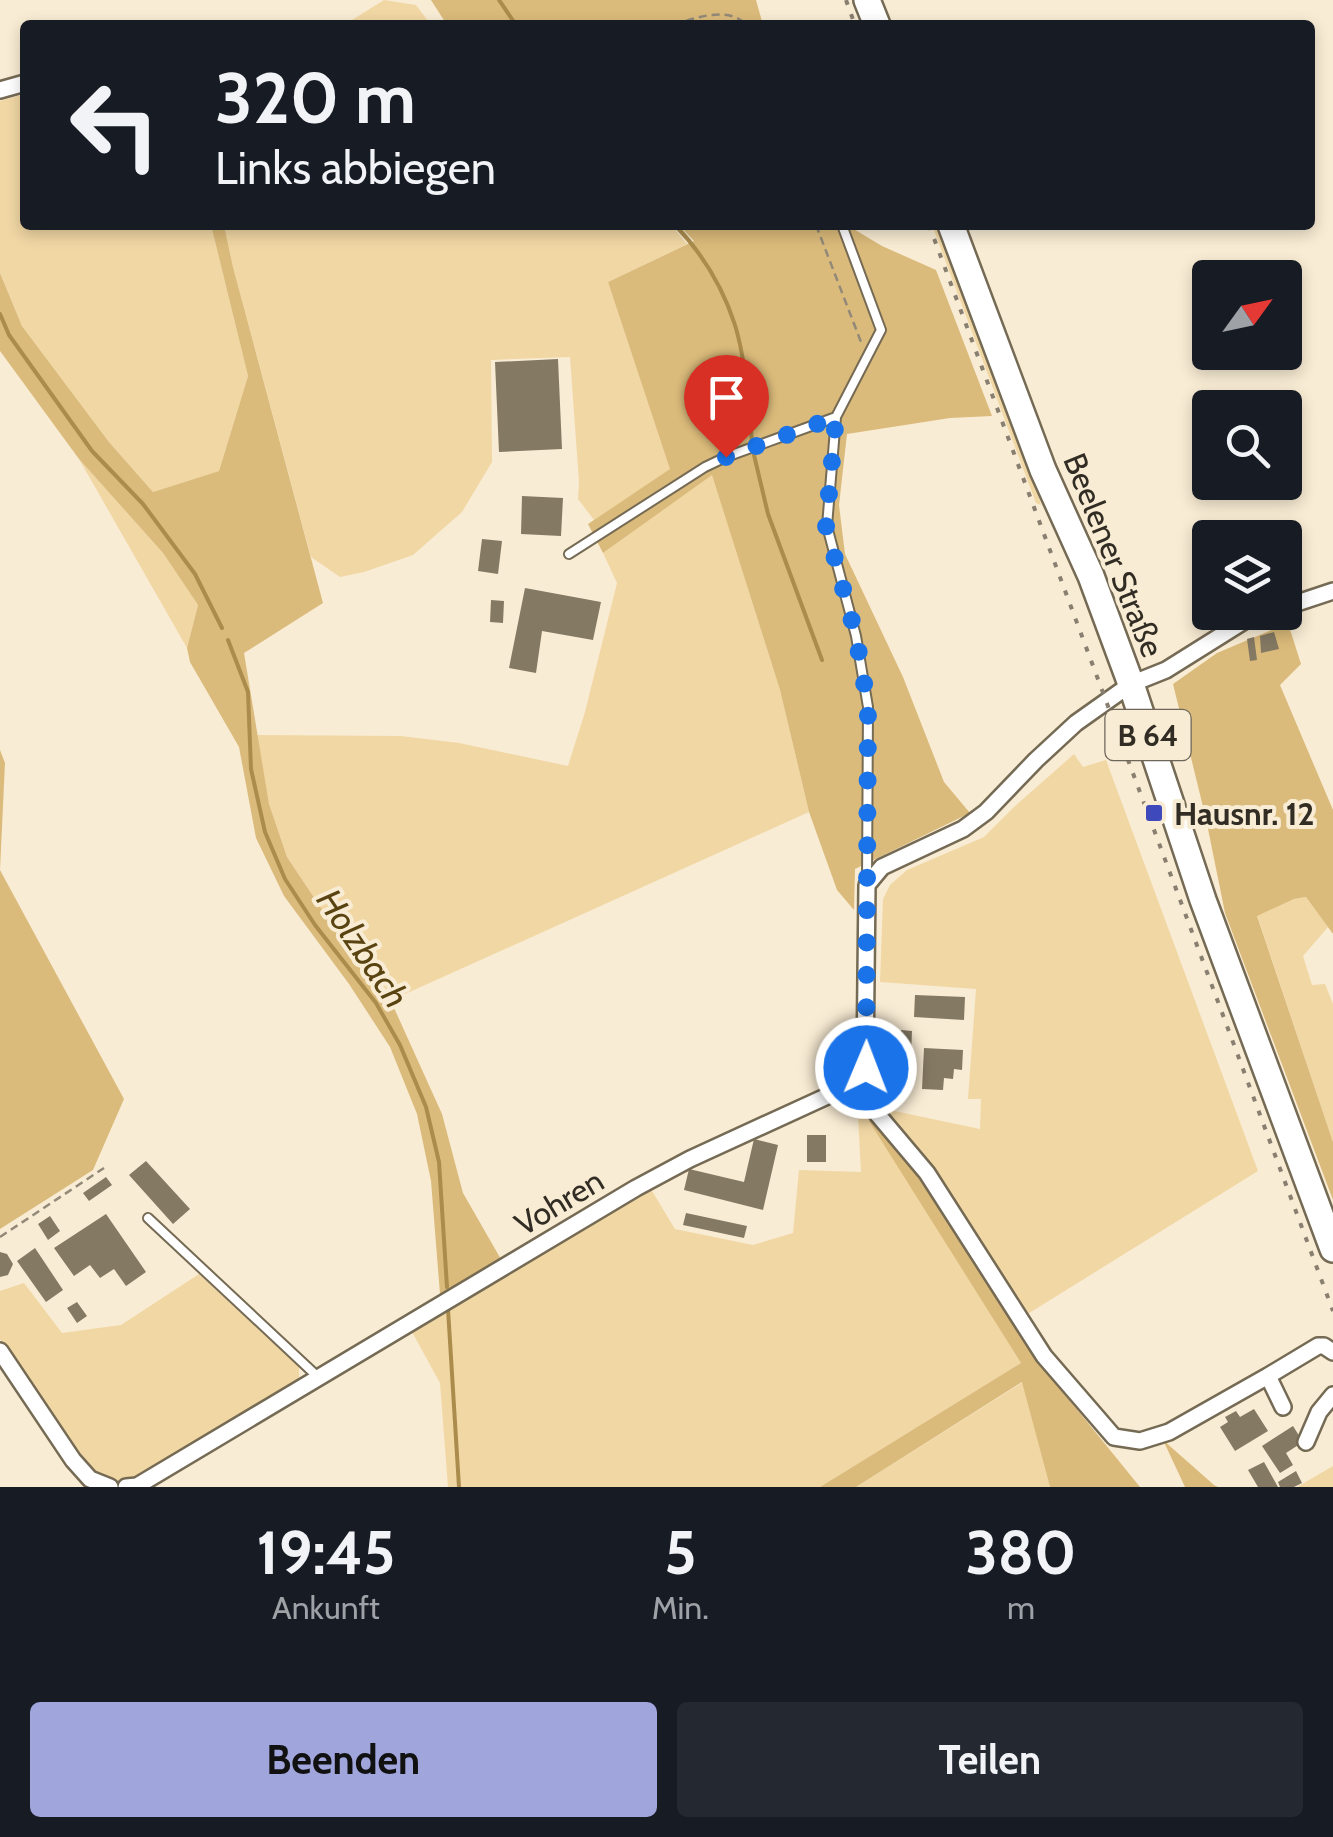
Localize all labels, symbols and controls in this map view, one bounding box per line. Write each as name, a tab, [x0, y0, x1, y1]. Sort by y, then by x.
text: 320 m	[215, 55, 416, 141]
icon: left	[50, 60, 180, 190]
text: Links abbiegen	[215, 141, 496, 195]
north arrow	[1192, 260, 1302, 370]
map controls	[1192, 260, 1302, 630]
pin	[684, 355, 769, 458]
icon: arrive	[699, 370, 754, 425]
button: search	[1192, 390, 1302, 500]
street label: Beelener Straße	[1055, 447, 1173, 663]
button: layers	[1192, 520, 1302, 630]
road number: B 64	[1106, 710, 1190, 760]
place label: Hausnr. 12	[1174, 794, 1314, 833]
marker: Hausnr. 12	[1143, 802, 1165, 824]
water label: Holzbach	[308, 880, 418, 1016]
position arrow	[814, 1016, 918, 1120]
street label: Vohren	[508, 1160, 610, 1244]
text: 19:45	[257, 1516, 395, 1589]
text: 5	[664, 1516, 696, 1589]
text: 380	[965, 1516, 1076, 1589]
text: Ankunft	[272, 1588, 380, 1627]
text: Min.	[652, 1588, 709, 1627]
text: m	[1007, 1588, 1035, 1627]
button: Beenden	[30, 1702, 657, 1817]
button: Teilen	[677, 1702, 1303, 1817]

